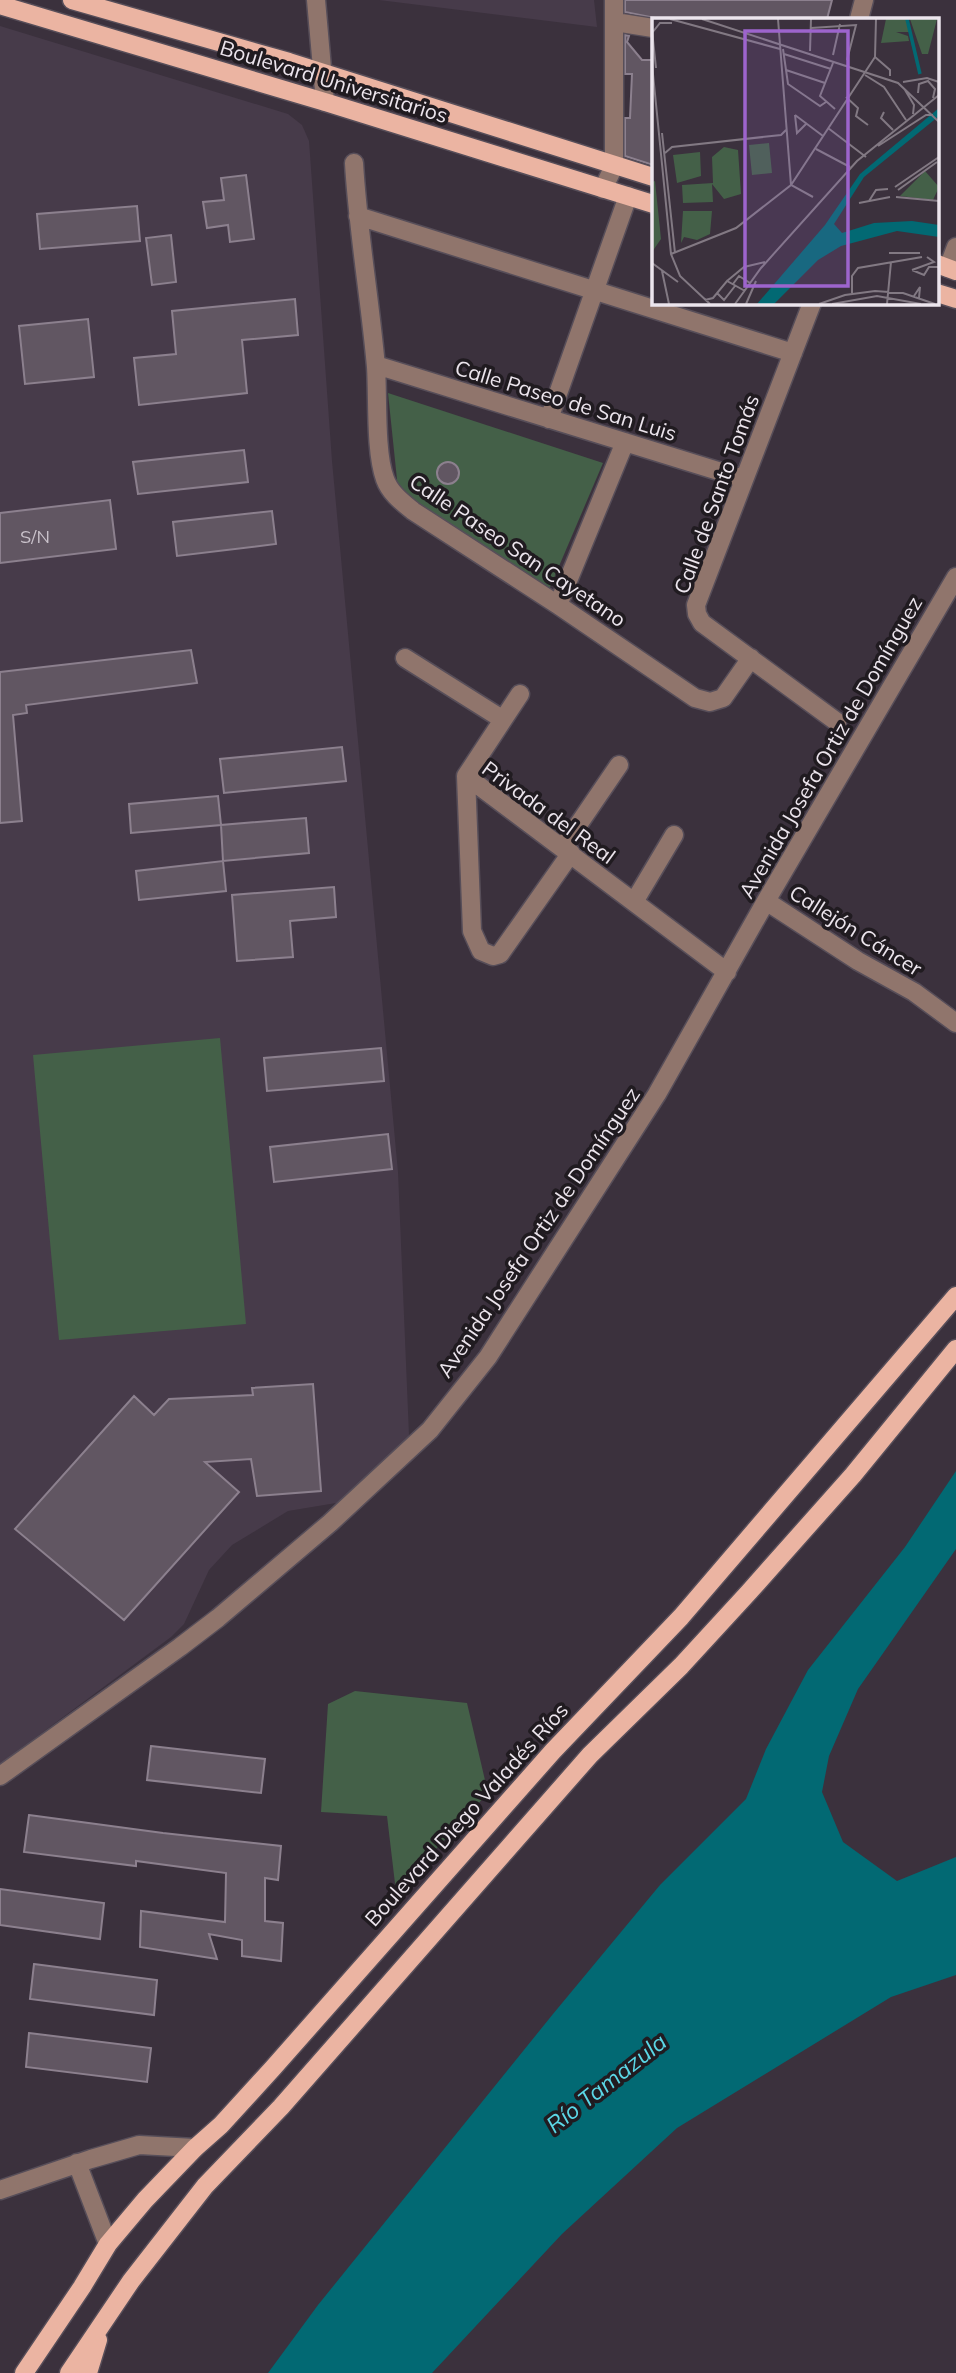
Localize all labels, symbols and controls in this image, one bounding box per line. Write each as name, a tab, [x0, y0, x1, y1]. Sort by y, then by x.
inset map	[652, 18, 939, 304]
street label: Boulevard Universitarios	[217, 34, 451, 128]
street label: Calle Paseo de San Luis	[452, 354, 680, 446]
street label: Calle de Santo Tomás	[668, 391, 764, 597]
street label: Calle Paseo San Cayetano	[405, 468, 631, 632]
house number: S/N	[20, 525, 50, 548]
street label: Avenida Josefa Ortiz de Domínguez	[733, 591, 927, 903]
street label: Privada del Real	[477, 755, 621, 869]
street label: Callejón Cáncer	[785, 879, 927, 981]
street label: Avenida Josefa Ortiz de Domínguez	[431, 1082, 645, 1382]
street label: Boulevard Diego Valadés Ríos	[359, 1697, 573, 1931]
water label: Río Tamazula	[540, 2027, 672, 2139]

